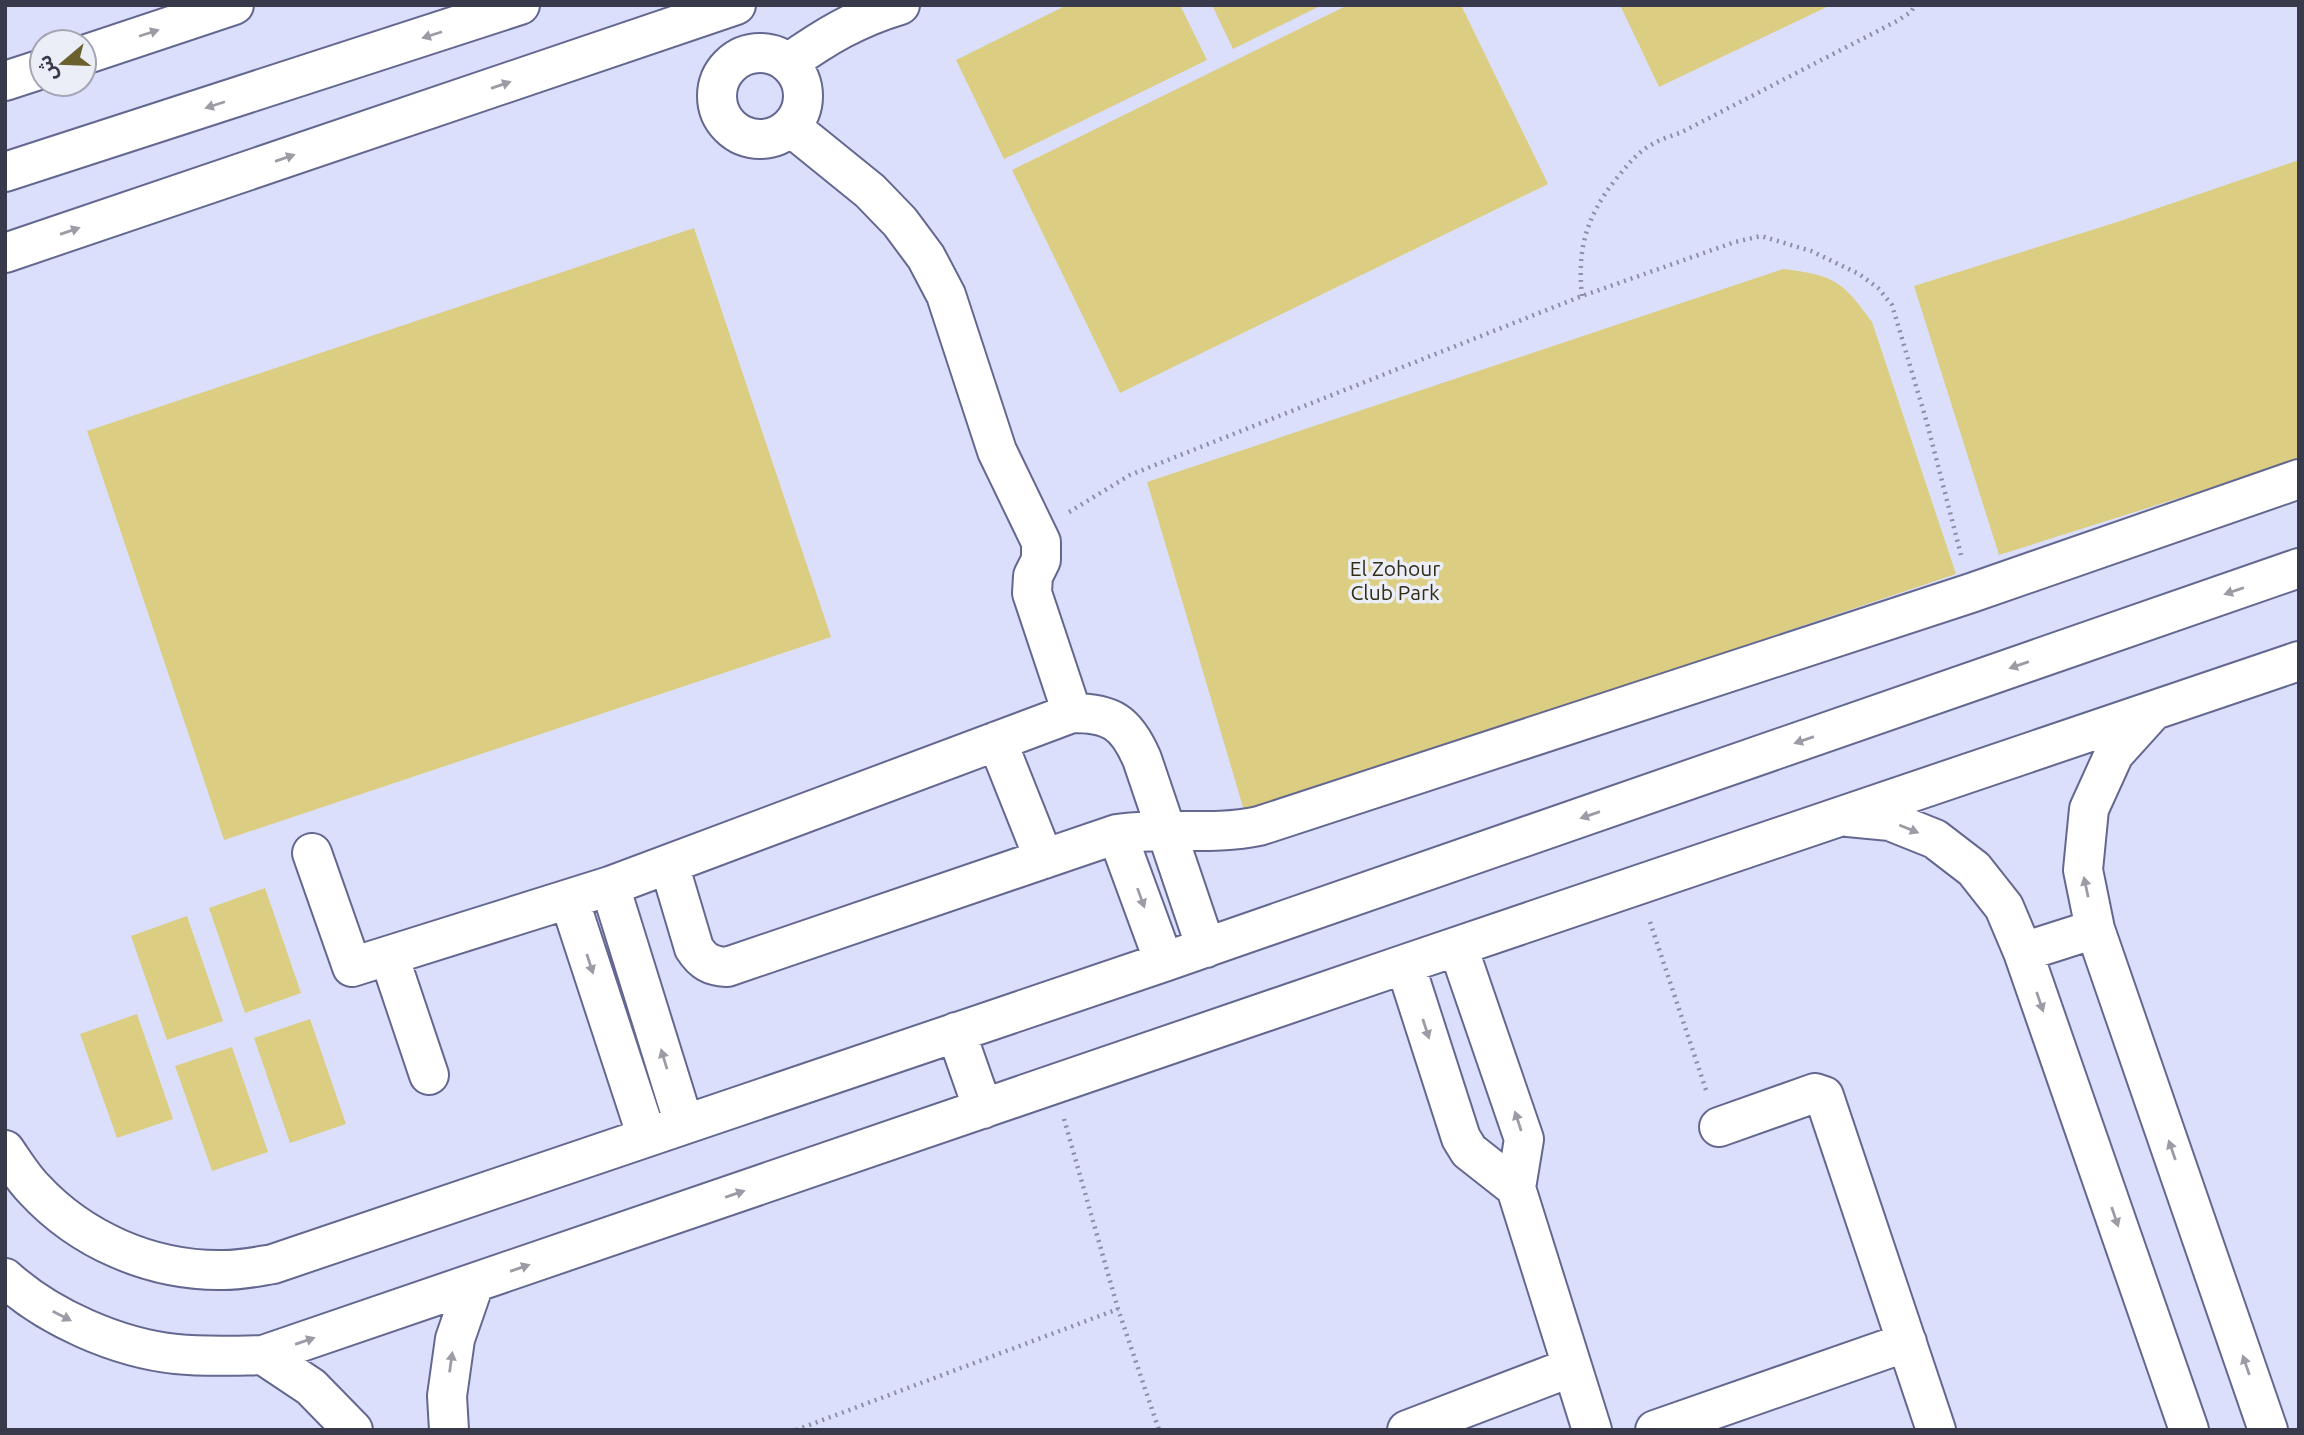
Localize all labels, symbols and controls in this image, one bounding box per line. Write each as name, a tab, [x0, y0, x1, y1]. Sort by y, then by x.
north arrow	[28, 28, 98, 98]
one-way arrow	[138, 28, 159, 38]
one-way arrow	[421, 30, 442, 41]
text: ش	[32, 53, 62, 84]
one-way arrow	[490, 79, 511, 90]
one-way arrow	[205, 100, 226, 110]
one-way arrow	[275, 152, 296, 163]
one-way arrow	[59, 225, 80, 236]
park label: El Zohour Club Park	[1350, 556, 1440, 604]
one-way arrow	[2224, 586, 2245, 597]
one-way arrow	[2009, 660, 2030, 671]
one-way arrow	[1794, 735, 1815, 746]
one-way arrow	[1579, 810, 1600, 821]
one-way arrow	[1898, 823, 1919, 834]
one-way arrow	[2081, 876, 2092, 898]
one-way arrow	[1135, 888, 1146, 909]
one-way arrow	[585, 954, 596, 975]
one-way arrow	[2035, 992, 2046, 1013]
one-way arrow	[1422, 1018, 1432, 1039]
one-way arrow	[659, 1049, 669, 1070]
one-way arrow	[1512, 1110, 1523, 1131]
one-way arrow	[2166, 1140, 2177, 1161]
one-way arrow	[725, 1188, 746, 1199]
one-way arrow	[2110, 1207, 2121, 1228]
one-way arrow	[510, 1262, 531, 1273]
one-way arrow	[52, 1311, 72, 1322]
one-way arrow	[294, 1335, 315, 1346]
one-way arrow	[446, 1351, 457, 1373]
one-way arrow	[2240, 1355, 2251, 1376]

